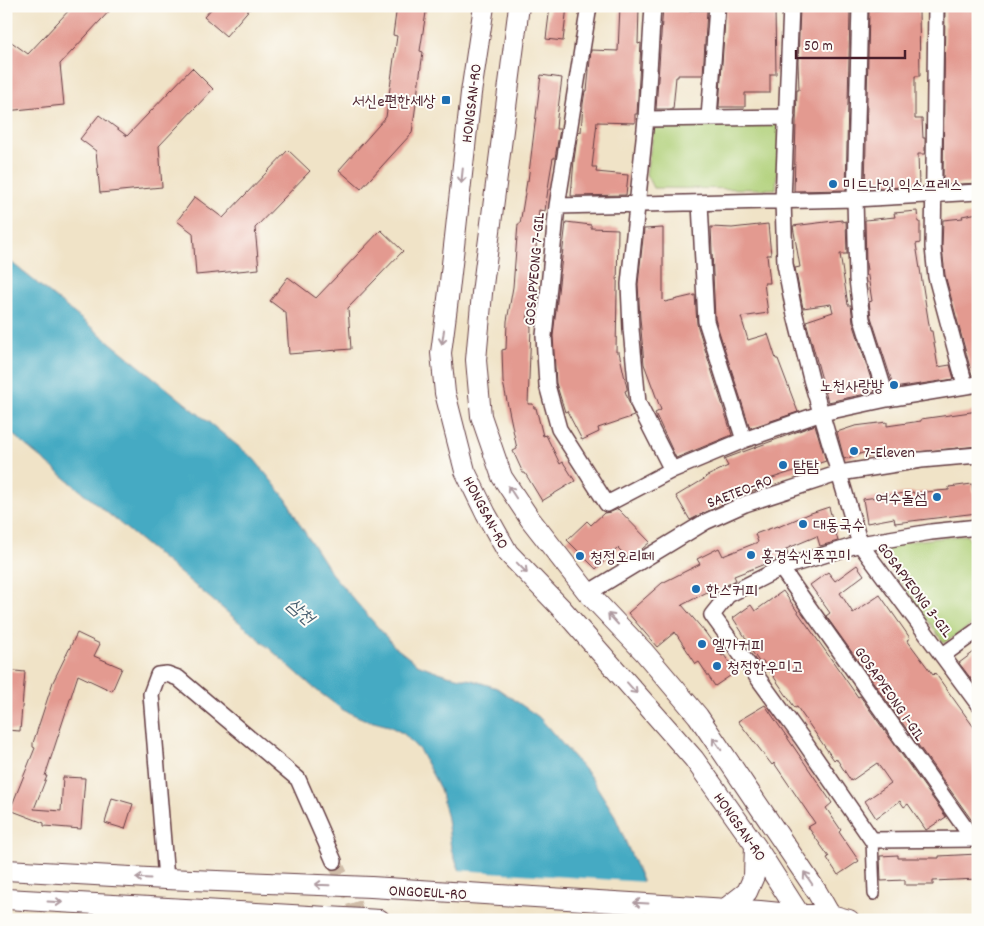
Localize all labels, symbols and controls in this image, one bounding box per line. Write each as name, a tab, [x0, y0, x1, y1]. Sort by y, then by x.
scale bar	[796, 28, 905, 60]
text: 50 m	[804, 36, 833, 58]
street label: HONGSAN-RO	[456, 62, 489, 144]
place label: 서신e편한세상	[352, 91, 436, 114]
marker: 서신e편한세상	[440, 94, 452, 106]
one-way arrow	[457, 168, 466, 184]
place label: 미드나잇 익스프레스	[843, 175, 963, 198]
marker: 미드나잇 익스프레스	[827, 178, 839, 190]
street label: GOSAPYEONG 7-GIL	[519, 211, 552, 327]
one-way arrow	[437, 329, 447, 345]
place label: 노천사랑방	[820, 376, 884, 399]
marker: 노천사랑방	[888, 379, 900, 391]
place label: 7-Eleven	[864, 442, 915, 465]
marker: 7-Eleven	[848, 445, 860, 457]
place label: 탐탐	[793, 456, 819, 479]
marker: 탐탐	[777, 459, 789, 471]
street label: SAETEO-RO	[704, 469, 776, 515]
street label: HONGSAN-RO	[456, 473, 514, 554]
one-way arrow	[507, 485, 517, 499]
place label: 여수돌섬	[876, 488, 927, 511]
marker: 여수돌섬	[931, 491, 943, 503]
place label: 대동국수	[813, 515, 865, 538]
marker: 대동국수	[797, 518, 809, 530]
street label: GOSAPYEONG 3-GIL	[870, 538, 958, 643]
place label: 홍경숙신쭈꾸미	[761, 546, 851, 569]
place label: 청정오리떼	[590, 547, 655, 570]
marker: 홍경숙신쭈꾸미	[745, 549, 757, 561]
marker: 청정오리떼	[574, 550, 586, 562]
one-way arrow	[516, 561, 528, 574]
place label: 한스커피	[706, 580, 758, 603]
marker: 한스커피	[690, 583, 702, 595]
water label: 삼천	[280, 594, 320, 633]
one-way arrow	[607, 613, 619, 625]
place label: 엘가커피	[712, 635, 764, 658]
marker: 엘가커피	[696, 638, 708, 650]
street label: GOSAPYEONG 1-GIL	[848, 642, 930, 747]
place label: 청정한우미고	[727, 657, 804, 680]
marker: 청정한우미고	[711, 660, 723, 672]
one-way arrow	[626, 681, 638, 694]
one-way arrow	[712, 737, 722, 751]
street label: HONGSAN-RO	[707, 788, 771, 867]
one-way arrow	[803, 871, 813, 885]
one-way arrow	[135, 873, 151, 883]
street label: ONGOEUL-RO	[388, 880, 468, 907]
one-way arrow	[315, 881, 331, 890]
one-way arrow	[47, 897, 63, 906]
one-way arrow	[634, 899, 650, 908]

